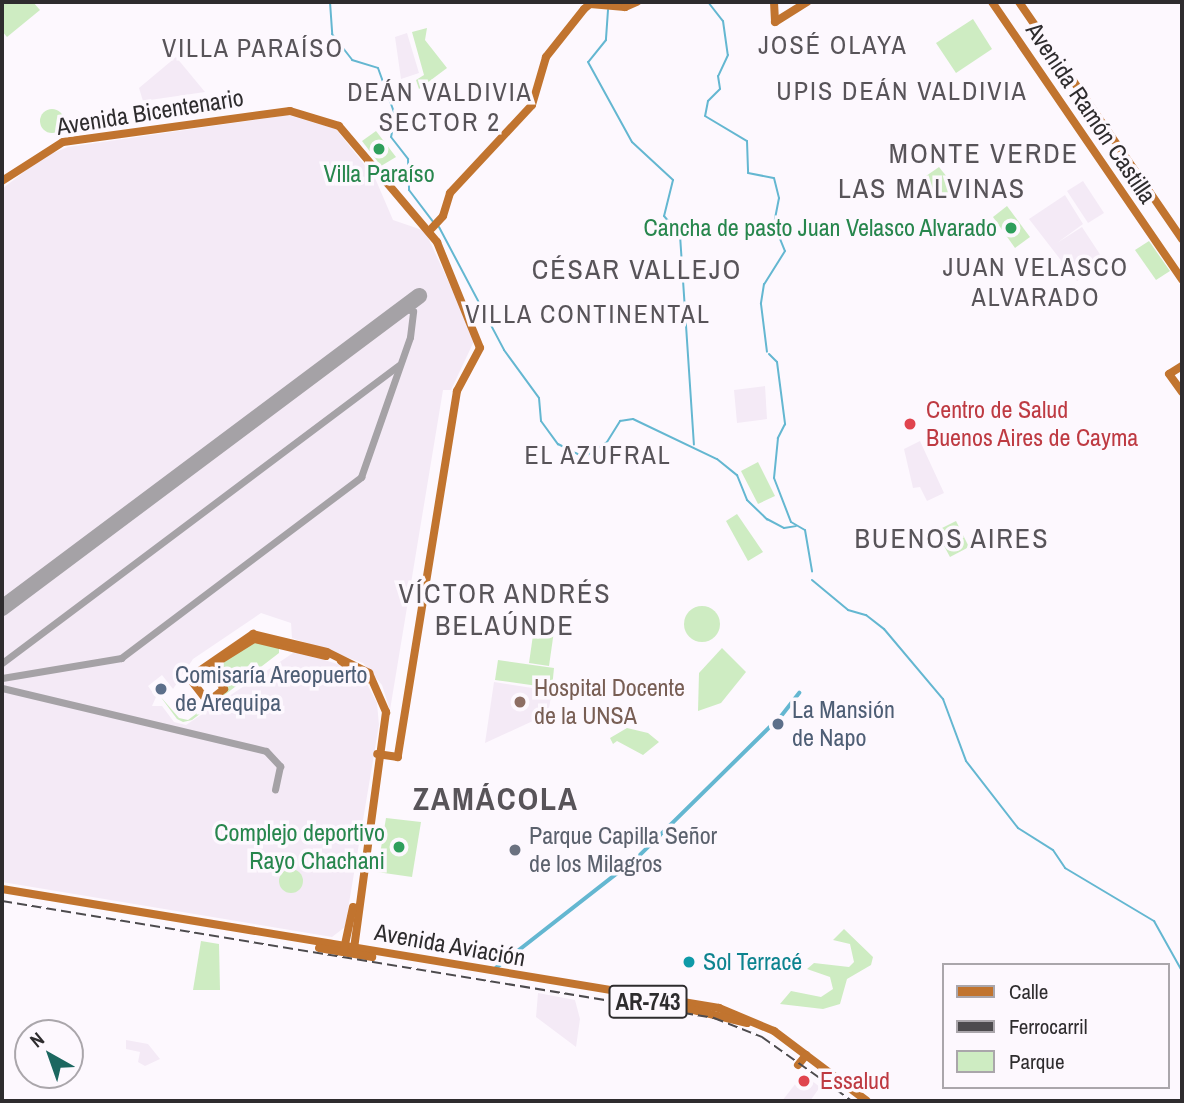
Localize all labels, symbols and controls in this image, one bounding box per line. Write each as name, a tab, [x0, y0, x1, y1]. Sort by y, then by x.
street label: Avenida Ramón Castilla	[1020, 17, 1162, 209]
district label: JOSÉ OLAYA	[759, 29, 907, 61]
district label: VILLA PARAÍSO	[163, 32, 343, 64]
district label: UPIS DEÁN VALDIVIA	[779, 75, 1025, 107]
district label: DEÁN VALDIVIA SECTOR 2	[349, 76, 531, 138]
street label: Avenida Bicentenario	[54, 83, 246, 141]
district label: MONTE VERDE	[890, 136, 1078, 170]
marker: Villa Paraíso	[371, 141, 387, 157]
place label: Villa Paraíso	[323, 160, 435, 188]
district label: LAS MALVINAS	[839, 171, 1025, 205]
place label: Cancha de pasto Juan Velasco Alvarado	[643, 214, 997, 242]
marker: Cancha de pasto Juan Velasco Alvarado	[1003, 220, 1019, 236]
district label: JUAN VELASCO ALVARADO	[944, 251, 1128, 312]
district label: CÉSAR VALLEJO	[533, 252, 741, 286]
district label: VILLA CONTINENTAL	[467, 298, 709, 330]
place label: Centro de Salud Buenos Aires de Cayma	[926, 396, 1139, 452]
marker: Centro de Salud Buenos Aires de Cayma	[900, 414, 920, 434]
district label: EL AZUFRAL	[525, 439, 671, 471]
district label: BUENOS AIRES	[855, 521, 1049, 555]
district label: VÍCTOR ANDRÉS BELAÚNDE	[399, 576, 611, 642]
place label: Comisaría Areopuerto de Arequipa	[175, 661, 369, 717]
place label: Hospital Docente de la UNSA	[534, 674, 685, 730]
marker: Comisaría Areopuerto de Arequipa	[153, 681, 169, 697]
marker: Hospital Docente de la UNSA	[512, 694, 528, 710]
place label: La Mansión de Napo	[792, 696, 895, 752]
marker: La Mansión de Napo	[770, 716, 786, 732]
district label: ZAMÁCOLA	[414, 780, 578, 818]
place label: Complejo deportivo Rayo Chachani	[214, 819, 385, 875]
place label: Parque Capilla Señor de los Milagros	[529, 822, 717, 878]
marker: Complejo deportivo Rayo Chachani	[391, 839, 407, 855]
marker: Parque Capilla Señor de los Milagros	[507, 842, 523, 858]
street label: Avenida Aviación	[372, 917, 528, 973]
place label: Sol Terracé	[703, 948, 803, 976]
marker: Sol Terracé	[681, 954, 697, 970]
legend	[942, 963, 1170, 1089]
text: Calle	[1009, 977, 1048, 1006]
road number: AR-743	[608, 982, 688, 1021]
text: Ferrocarril	[1009, 1012, 1088, 1041]
north arrow	[14, 1019, 84, 1089]
text: N	[24, 1026, 49, 1053]
text: Parque	[1009, 1047, 1065, 1076]
place label: Essalud	[820, 1067, 890, 1095]
marker: Essalud	[794, 1071, 814, 1091]

